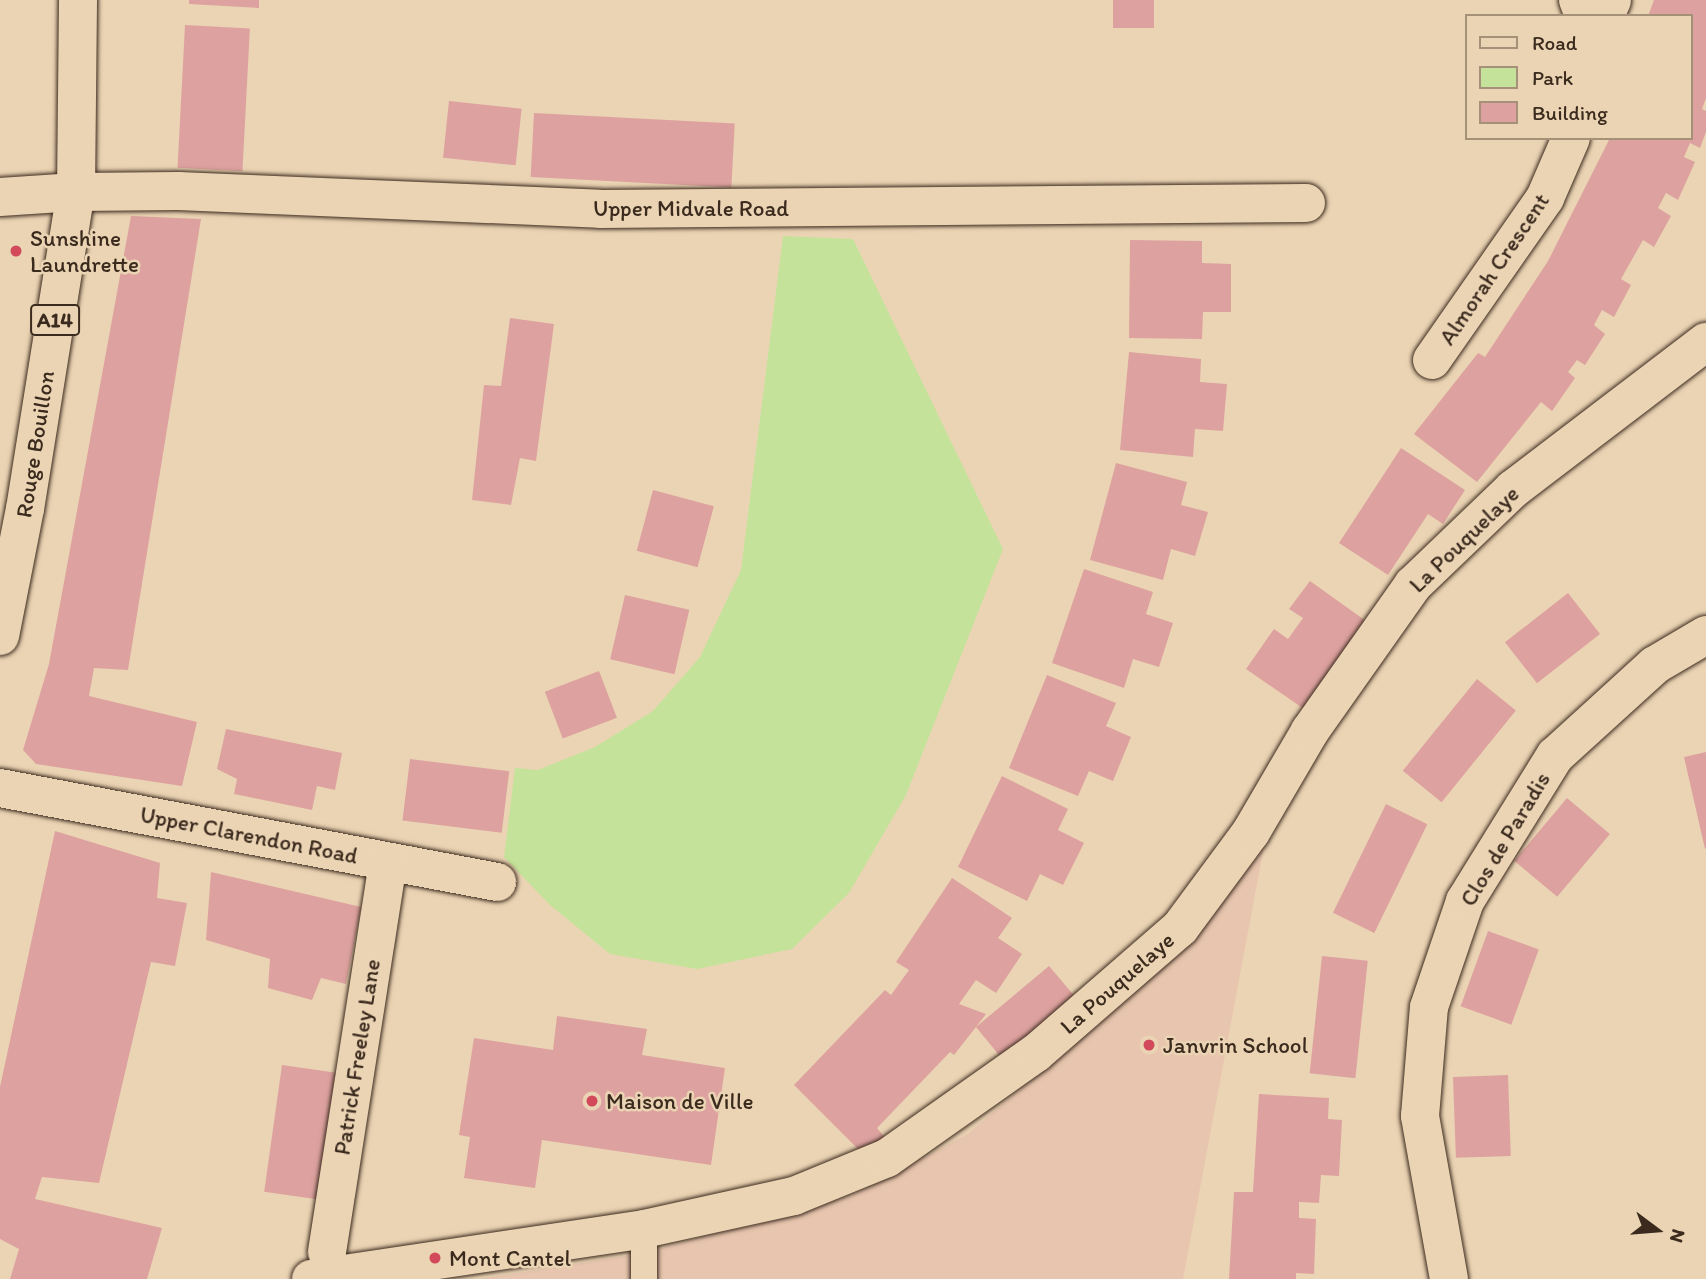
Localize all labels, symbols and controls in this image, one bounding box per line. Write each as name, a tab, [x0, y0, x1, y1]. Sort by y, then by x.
legend	[1464, 14, 1692, 140]
text: Road	[1532, 30, 1577, 55]
text: Park	[1532, 65, 1573, 90]
text: Building	[1532, 100, 1608, 125]
street label: Almorah Crescent	[1433, 188, 1555, 350]
street label: Upper Midvale Road	[594, 194, 788, 222]
place label: Sunshine Laundrette	[30, 224, 139, 278]
marker: Sunshine Laundrette	[8, 243, 24, 259]
road number: A14	[29, 302, 81, 338]
street label: Rouge Bouillon	[10, 368, 60, 520]
street label: La Pouquelaye	[1404, 480, 1524, 598]
street label: Clos de Paradis	[1454, 767, 1556, 911]
street label: Upper Clarendon Road	[138, 800, 360, 870]
street label: La Pouquelaye	[1055, 926, 1179, 1040]
street label: Patrick Freeley Lane	[328, 957, 386, 1157]
place label: Janvrin School	[1163, 1031, 1308, 1059]
marker: Janvrin School	[1141, 1037, 1157, 1053]
place label: Maison de Ville	[606, 1087, 753, 1115]
marker: Maison de Ville	[584, 1093, 600, 1109]
north arrow	[1622, 1195, 1692, 1265]
text: N	[1665, 1227, 1690, 1245]
place label: Mont Cantel	[449, 1244, 571, 1272]
marker: Mont Cantel	[427, 1250, 443, 1266]

